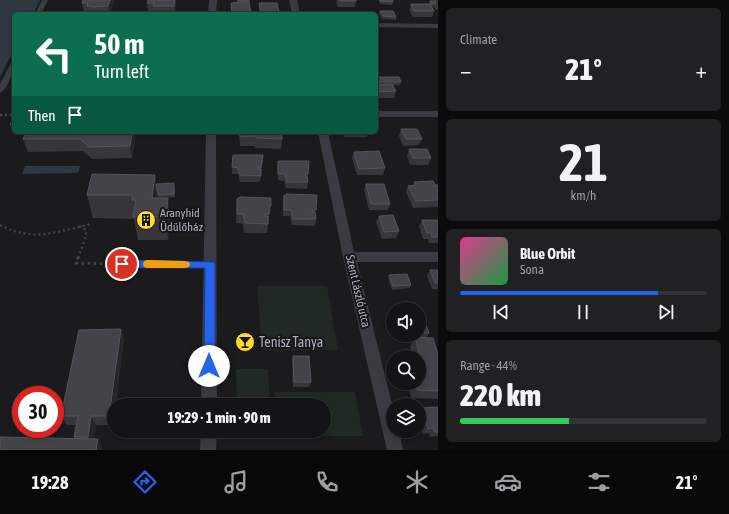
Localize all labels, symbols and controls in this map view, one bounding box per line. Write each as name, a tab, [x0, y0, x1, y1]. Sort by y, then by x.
icon: left	[28, 28, 80, 80]
text: 50 m	[94, 28, 144, 60]
text: Climate	[460, 32, 497, 47]
text: 21°	[565, 52, 602, 86]
text: −	[460, 57, 471, 83]
text: +	[696, 57, 707, 83]
text: Turn left	[94, 61, 149, 82]
icon: arrive	[64, 104, 86, 126]
text: Then	[28, 107, 56, 124]
text: 21	[559, 132, 608, 192]
text: km/h	[571, 188, 596, 203]
place label: Aranyhíd Üdülőház	[160, 206, 204, 234]
building icon: Aranyhíd Üdülőház	[135, 209, 157, 231]
text: Blue Orbit	[520, 245, 575, 262]
pin	[105, 247, 139, 281]
icon: arrive	[111, 253, 133, 275]
street label: Szent László utca	[343, 253, 373, 329]
text: Sona	[520, 262, 544, 277]
icon: previous	[490, 301, 512, 323]
icon: pause	[572, 301, 594, 323]
icon: next	[655, 301, 677, 323]
map controls	[386, 302, 426, 438]
button: sound	[386, 302, 426, 342]
bar icon: Tenisz Tanya	[234, 331, 256, 353]
place label: Tenisz Tanya	[259, 334, 323, 350]
position arrow	[188, 345, 230, 387]
button: search	[386, 350, 426, 390]
text: Range · 44%	[460, 358, 517, 373]
text: 220 km	[460, 378, 541, 412]
speed limit sign: 30	[12, 386, 64, 438]
button: layers	[386, 398, 426, 438]
text: 19:29 · 1 min · 90 m	[167, 409, 271, 426]
icon: directions	[131, 468, 159, 496]
icon: music	[222, 468, 250, 496]
icon: phone	[313, 468, 341, 496]
icon: climate	[403, 468, 431, 496]
icon: car	[494, 468, 522, 496]
icon: filters	[585, 468, 613, 496]
text: 19:28	[31, 472, 68, 493]
text: 21°	[676, 472, 698, 493]

